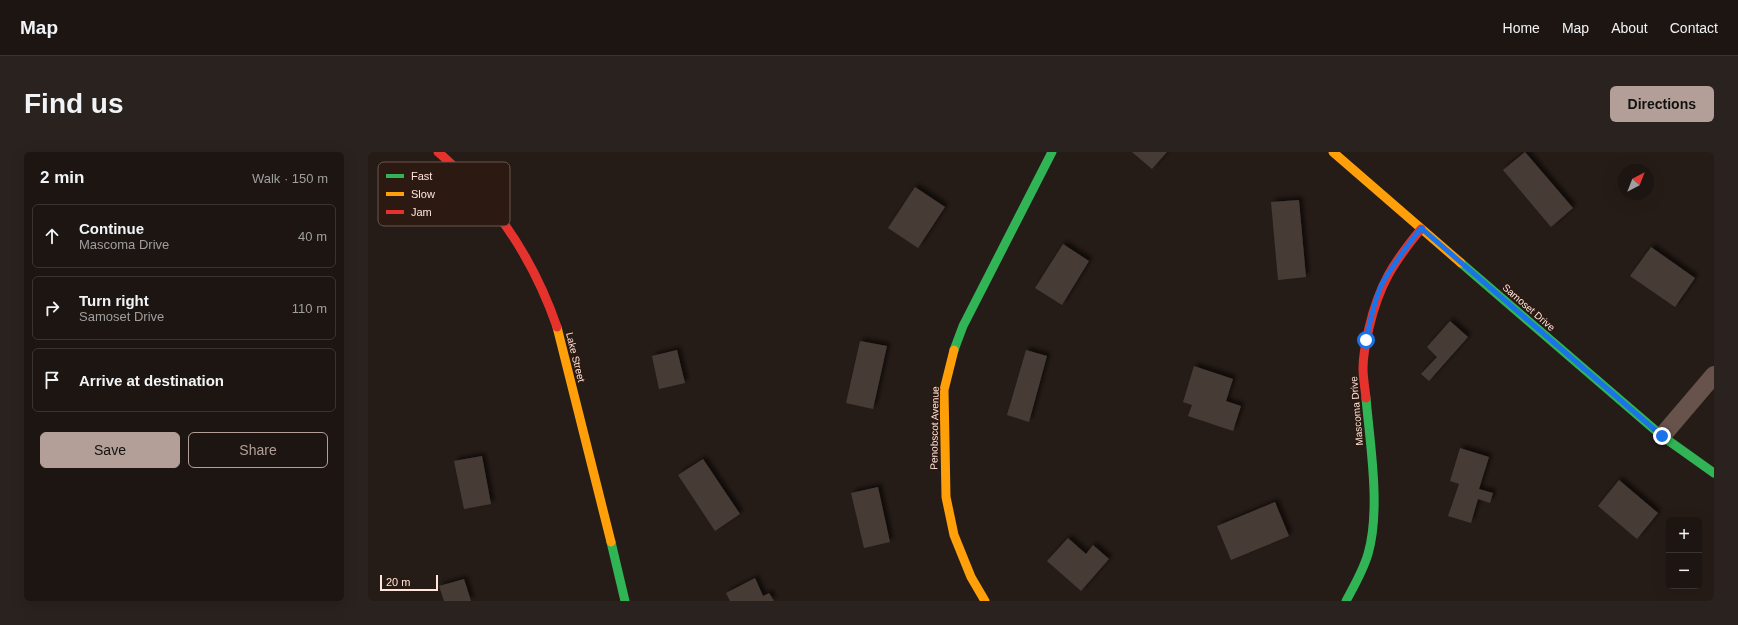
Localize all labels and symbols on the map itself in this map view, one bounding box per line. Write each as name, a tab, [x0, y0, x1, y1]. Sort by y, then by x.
legend	[378, 162, 510, 226]
north arrow	[1618, 164, 1654, 200]
text: Fast	[411, 170, 432, 182]
text: Slow	[411, 188, 435, 200]
text: Jam	[411, 206, 432, 218]
street label: Samoset Drive	[1500, 282, 1557, 333]
street label: Lake Street	[564, 331, 587, 383]
route start	[1357, 331, 1375, 349]
street label: Mascoma Drive	[1348, 375, 1365, 446]
street label: Penobscot Avenue	[928, 386, 941, 470]
route end	[1653, 427, 1671, 445]
scale bar	[380, 573, 438, 592]

